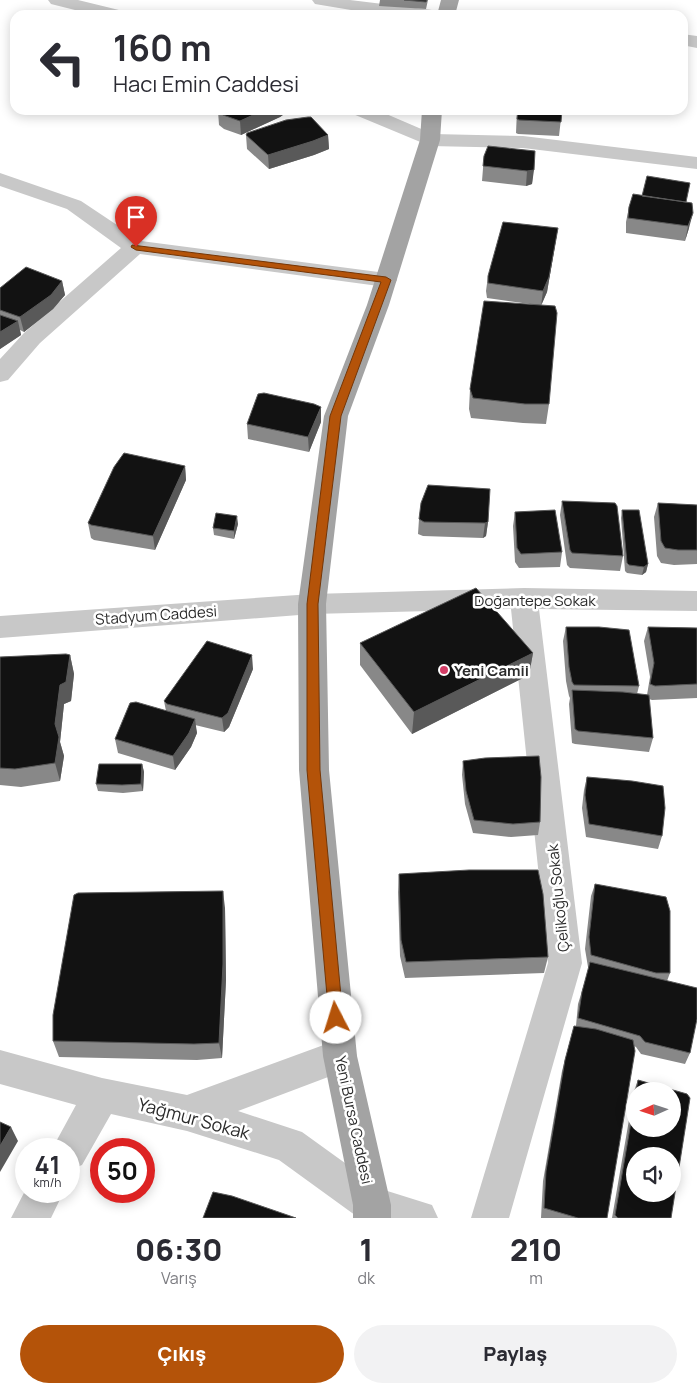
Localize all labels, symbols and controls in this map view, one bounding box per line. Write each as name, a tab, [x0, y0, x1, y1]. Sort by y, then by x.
text: 160 m	[113, 24, 212, 72]
icon: left	[30, 30, 95, 95]
text: Hacı Emin Caddesi	[113, 69, 299, 99]
pin	[115, 196, 157, 247]
icon: arrive	[122, 203, 150, 231]
street label: Doğantepe Sokak	[474, 590, 596, 611]
street label: Stadyum Caddesi	[94, 600, 218, 630]
place label: Yeni Camii	[454, 660, 529, 681]
marker: Yeni Camii	[438, 664, 450, 676]
street label: Çelikoğlu Sokak	[542, 842, 574, 953]
position arrow	[309, 991, 361, 1043]
street label: Yeni Bursa Caddesi	[330, 1054, 378, 1186]
north arrow	[626, 1082, 681, 1138]
map controls	[626, 1082, 681, 1202]
street label: Yağmur Sokak	[135, 1092, 254, 1145]
speed limit sign: 50	[90, 1138, 155, 1203]
text: 41	[34, 1147, 61, 1182]
button: sound	[626, 1147, 681, 1202]
text: km/h	[34, 1174, 61, 1191]
text: 06:30	[135, 1229, 223, 1270]
text: 1	[359, 1229, 373, 1270]
text: 210	[510, 1229, 562, 1270]
text: Varış	[161, 1267, 197, 1289]
text: dk	[358, 1267, 375, 1289]
text: m	[529, 1267, 543, 1289]
button: Çıkış	[20, 1325, 344, 1383]
button: Paylaş	[354, 1325, 677, 1383]

